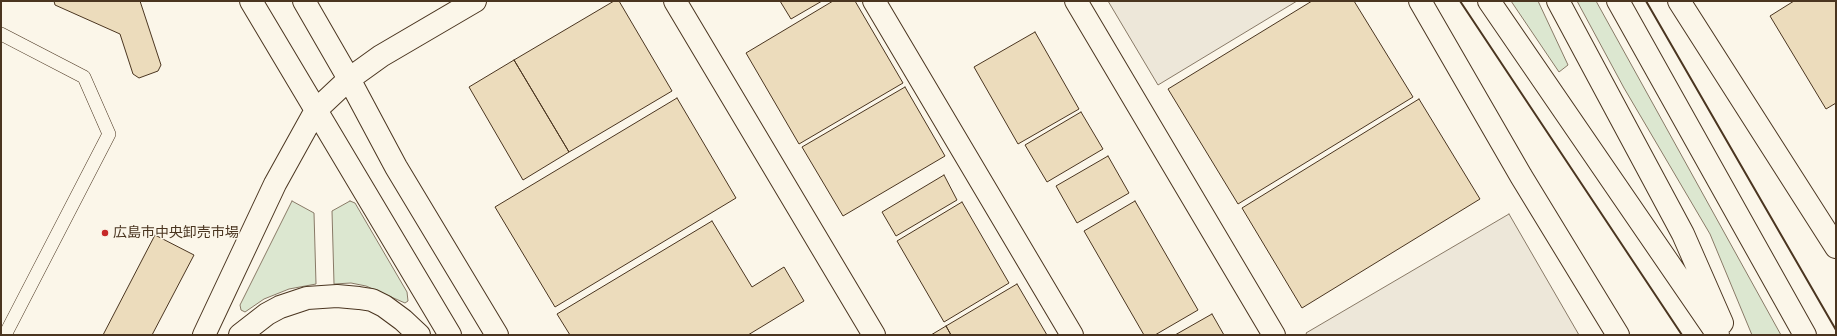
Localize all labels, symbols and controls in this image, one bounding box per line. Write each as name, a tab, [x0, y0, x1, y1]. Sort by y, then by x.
place label: 広島市中央卸売市場	[113, 225, 239, 241]
marker: 広島市中央卸売市場	[100, 228, 110, 238]

